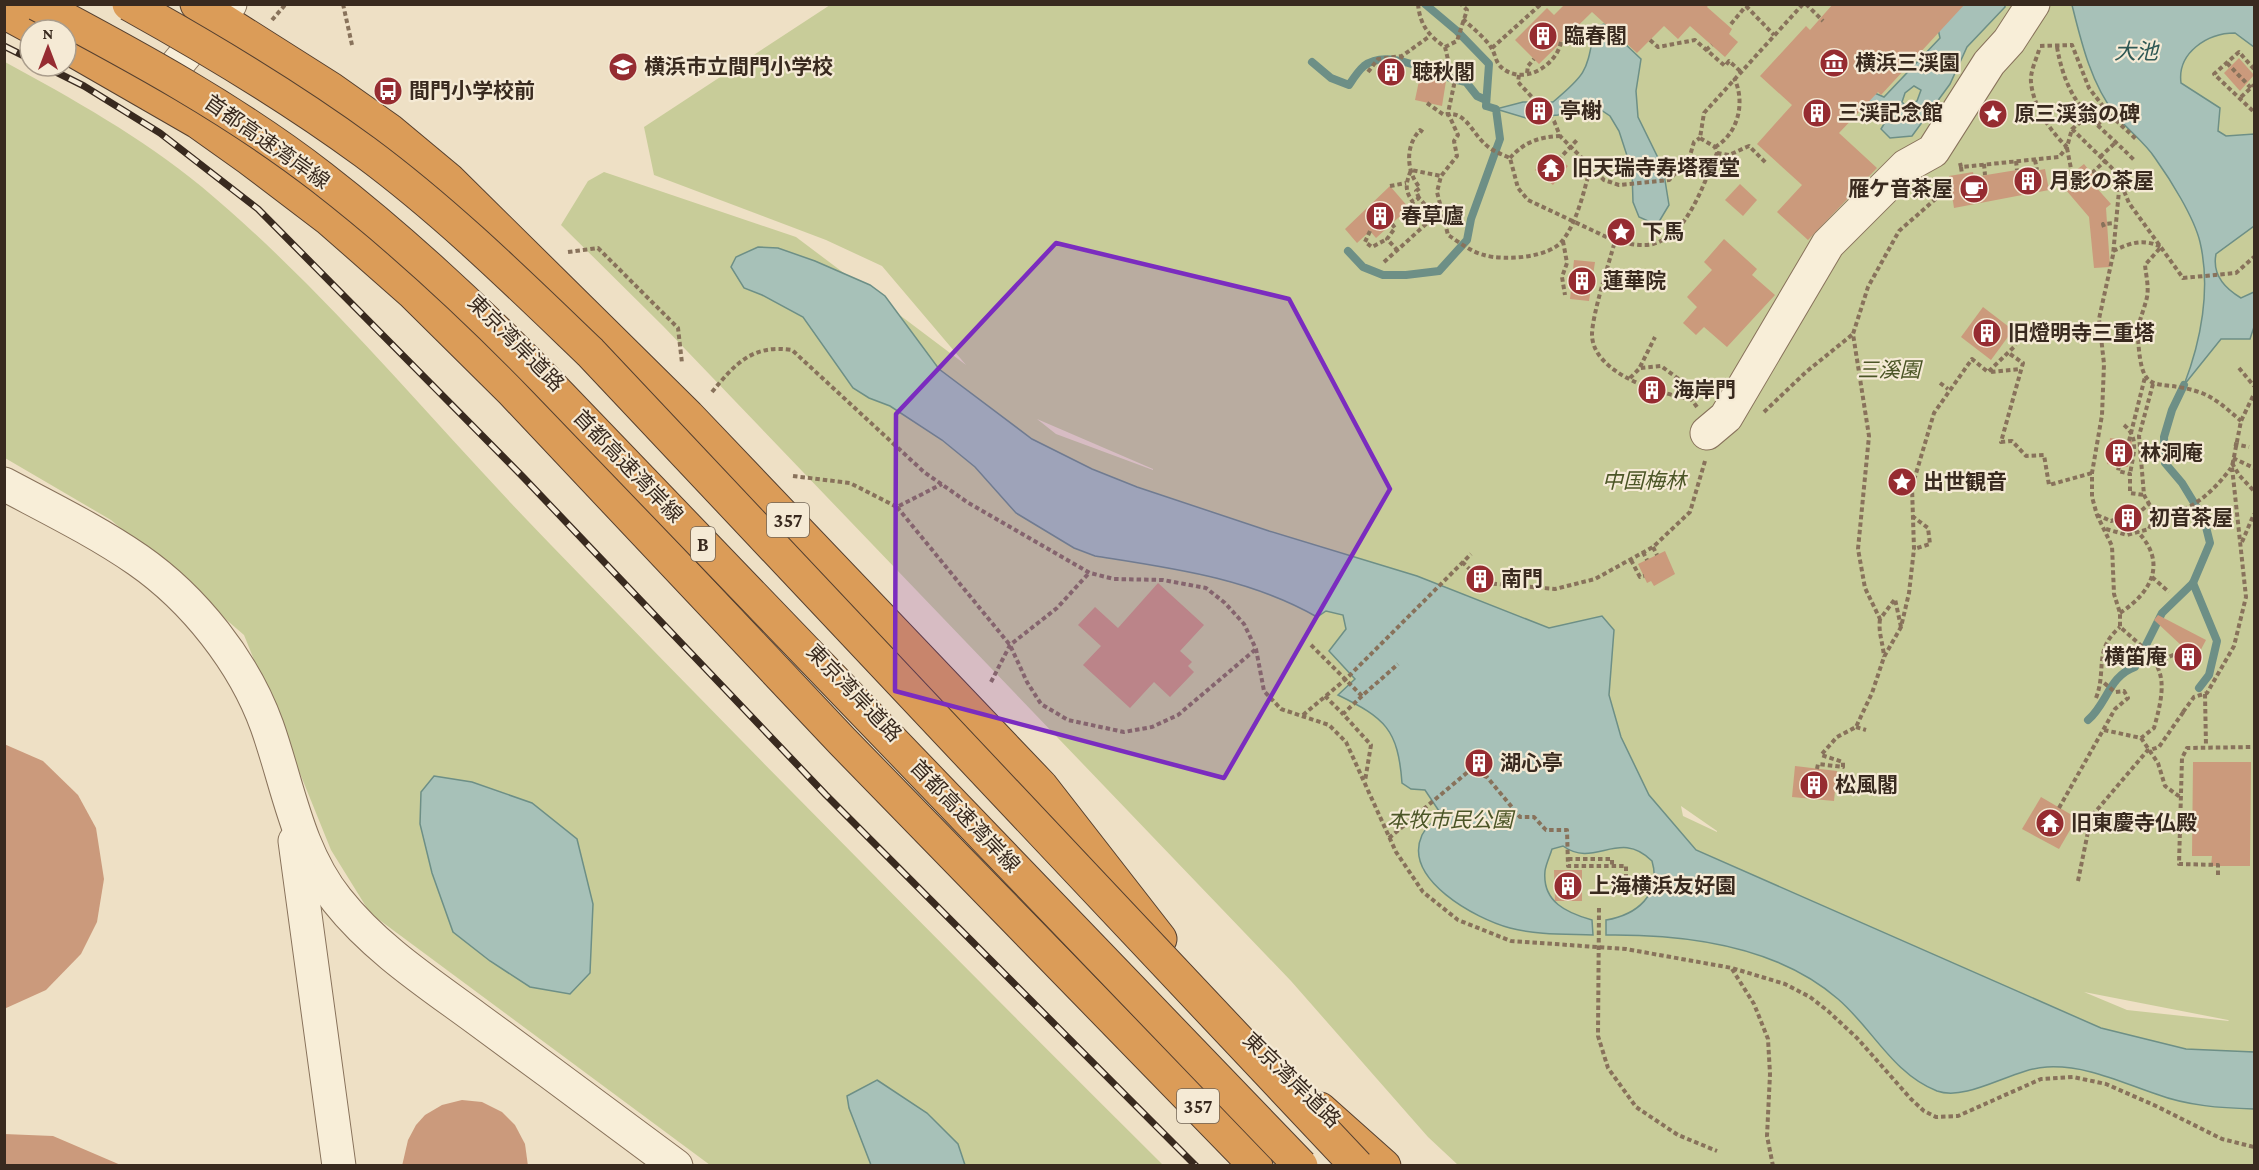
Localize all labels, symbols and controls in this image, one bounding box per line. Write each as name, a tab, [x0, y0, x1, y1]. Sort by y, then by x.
north arrow	[18, 18, 78, 78]
building icon: 臨春閣	[1527, 20, 1559, 52]
place label: 臨春閣	[1564, 24, 1627, 48]
text: N	[43, 25, 54, 42]
water label: 大池	[2114, 39, 2160, 64]
museum icon: 横浜三渓園	[1818, 47, 1850, 79]
school or university icon: 横浜市立間門小学校	[607, 51, 639, 83]
place label: 横浜三渓園	[1855, 51, 1960, 75]
place label: 横浜市立間門小学校	[644, 55, 833, 79]
building icon: 聴秋閣	[1375, 56, 1407, 88]
place label: 聴秋閣	[1412, 60, 1475, 84]
bus stop icon: 間門小学校前	[372, 75, 404, 107]
place label: 間門小学校前	[409, 79, 535, 103]
street label: 首都高速湾岸線	[200, 90, 334, 194]
building icon: 亭榭	[1523, 95, 1555, 127]
building icon: 三渓記念館	[1801, 97, 1833, 129]
place icon: 原三渓翁の碑	[1977, 98, 2009, 130]
place label: 亭榭	[1560, 99, 1602, 123]
place label: 三渓記念館	[1838, 101, 1943, 125]
place label: 原三渓翁の碑	[2014, 102, 2140, 126]
temple icon: 旧天瑞寺寿塔覆堂	[1535, 152, 1567, 184]
place label: 旧天瑞寺寿塔覆堂	[1572, 156, 1740, 180]
building icon: 月影の茶屋	[2012, 165, 2044, 197]
place label: 月影の茶屋	[2049, 169, 2154, 193]
cafe icon: 雁ケ音茶屋	[1958, 173, 1990, 205]
place label: 雁ケ音茶屋	[1848, 177, 1953, 201]
building icon: 春草廬	[1364, 200, 1396, 232]
place label: 春草廬	[1401, 204, 1464, 228]
place icon: 下馬	[1605, 216, 1637, 248]
place label: 下馬	[1642, 220, 1684, 244]
building icon: 蓮華院	[1566, 265, 1598, 297]
place label: 蓮華院	[1603, 269, 1666, 293]
street label: 東京湾岸道路	[463, 290, 569, 396]
building icon: 旧燈明寺三重塔	[1971, 317, 2003, 349]
place label: 旧燈明寺三重塔	[2008, 321, 2155, 345]
park label: 三溪園	[1858, 358, 1923, 382]
building icon: 海岸門	[1636, 374, 1668, 406]
place label: 海岸門	[1673, 378, 1736, 402]
street label: 首都高速湾岸線	[568, 405, 688, 527]
building icon: 林洞庵	[2103, 437, 2135, 469]
place label: 林洞庵	[2140, 441, 2203, 465]
place icon: 出世観音	[1886, 466, 1918, 498]
park label: 中国梅林	[1602, 469, 1689, 493]
place label: 出世観音	[1923, 470, 2007, 494]
building icon: 初音茶屋	[2112, 502, 2144, 534]
road number: 357	[767, 503, 809, 537]
place label: 初音茶屋	[2149, 506, 2233, 530]
road number: B	[691, 527, 715, 561]
building icon: 南門	[1464, 563, 1496, 595]
place label: 南門	[1501, 567, 1543, 591]
street label: 東京湾岸道路	[802, 639, 906, 747]
building icon: 横笛庵	[2172, 641, 2204, 673]
place label: 横笛庵	[2104, 645, 2167, 669]
building icon: 湖心亭	[1463, 747, 1495, 779]
place label: 湖心亭	[1500, 751, 1563, 775]
street label: 首都高速湾岸線	[905, 755, 1025, 877]
building icon: 松風閣	[1798, 769, 1830, 801]
place label: 松風閣	[1835, 773, 1898, 797]
temple icon: 旧東慶寺仏殿	[2034, 807, 2066, 839]
park label: 本牧市民公園	[1387, 808, 1516, 832]
place label: 旧東慶寺仏殿	[2071, 811, 2197, 835]
building icon: 上海横浜友好園	[1552, 870, 1584, 902]
place label: 上海横浜友好園	[1589, 874, 1736, 898]
street label: 東京湾岸道路	[1238, 1028, 1346, 1132]
road number: 357	[1177, 1089, 1219, 1123]

